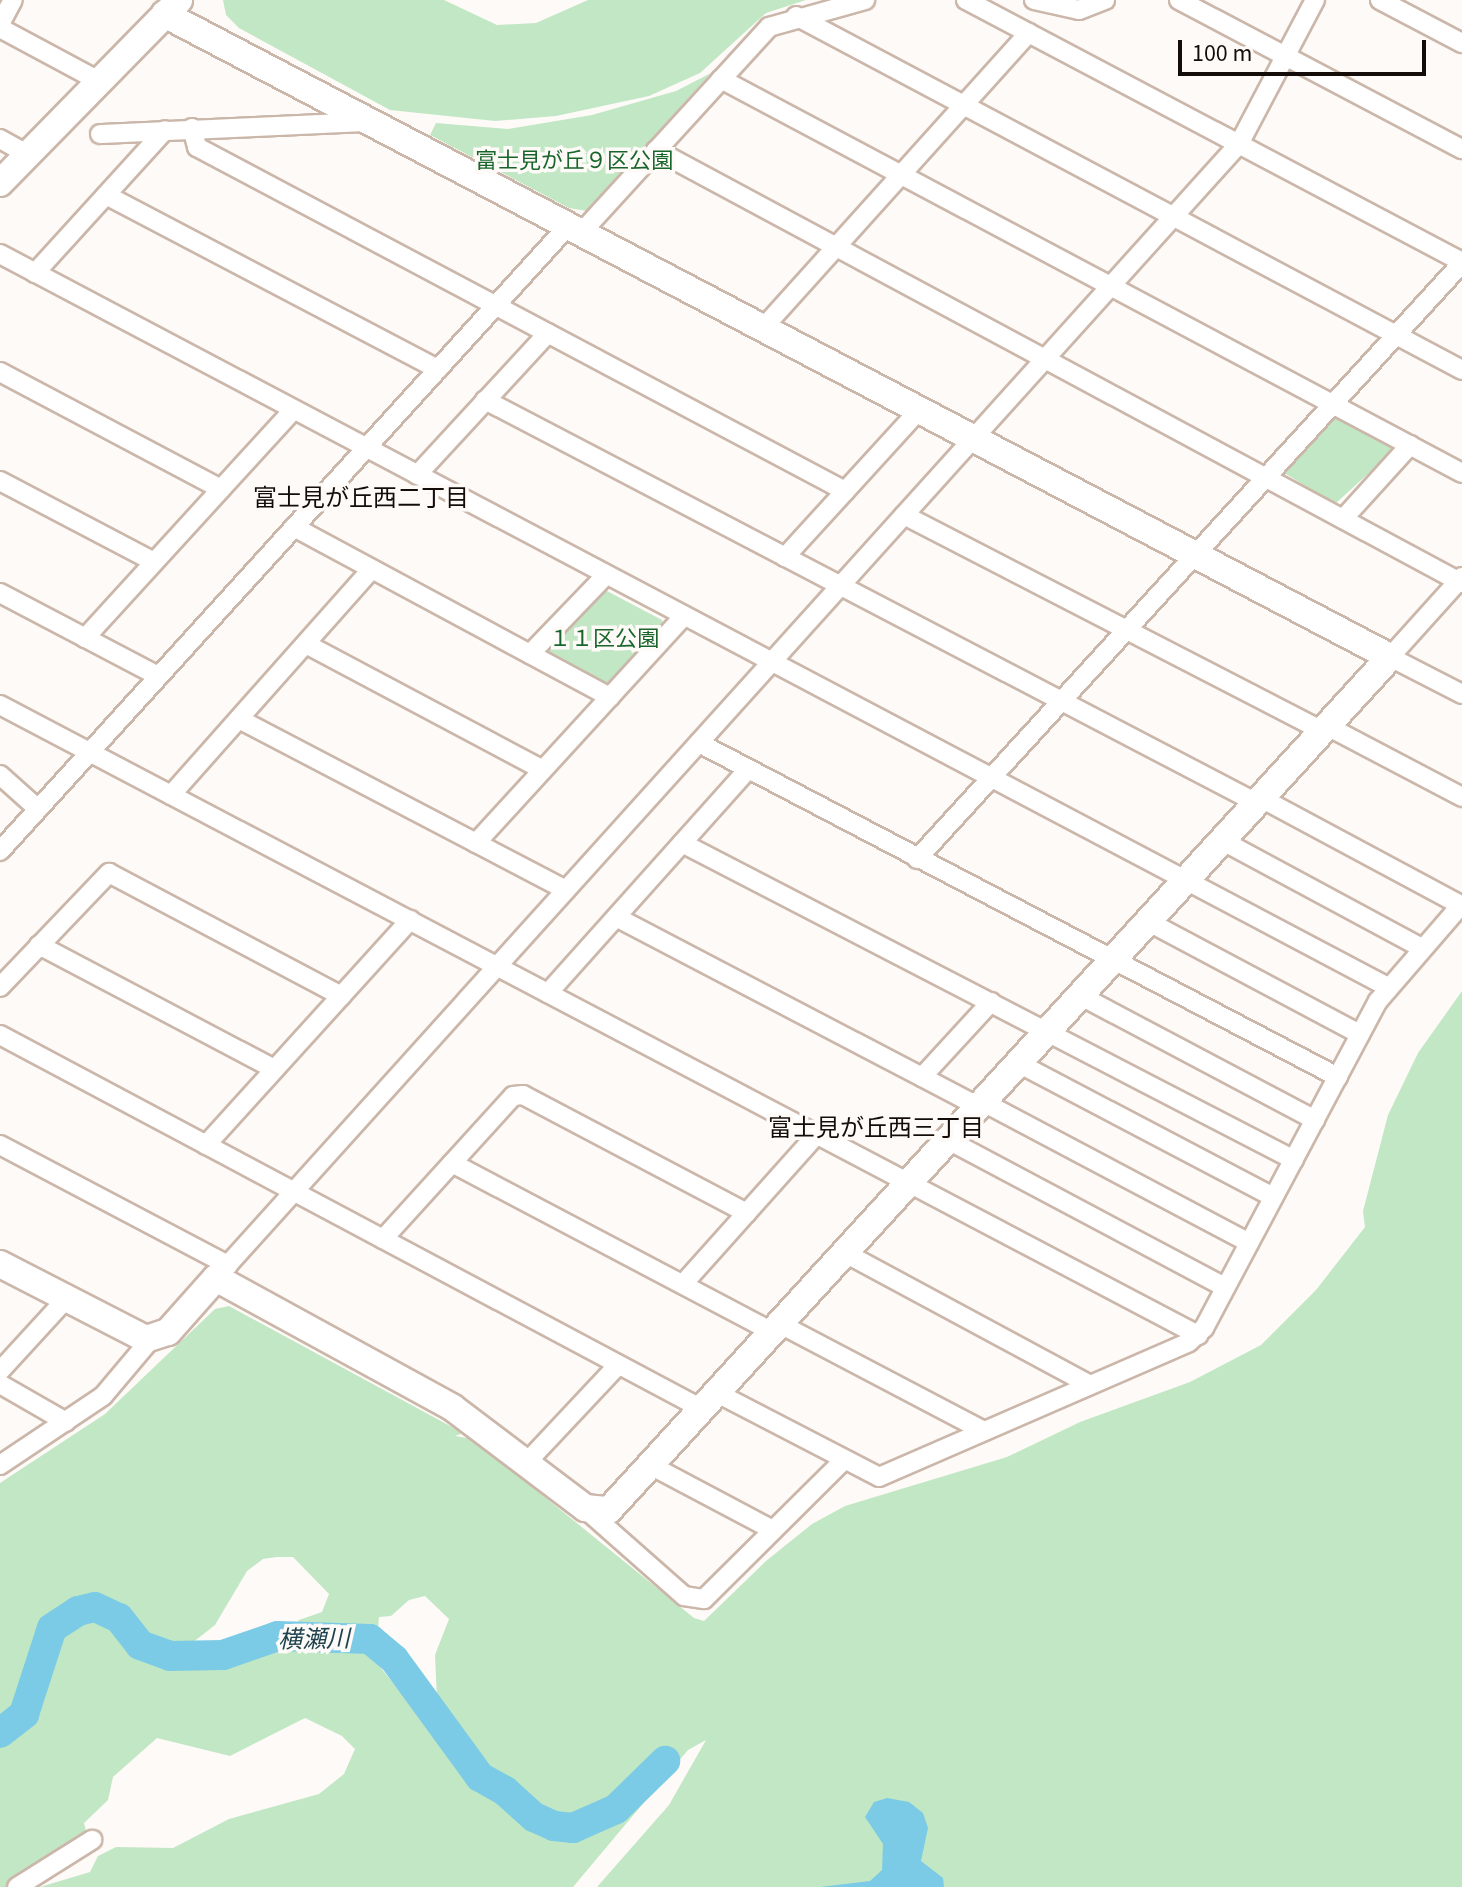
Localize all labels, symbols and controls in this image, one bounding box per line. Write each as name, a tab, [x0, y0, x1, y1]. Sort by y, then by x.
scale bar	[1182, 24, 1430, 74]
text: 100 m	[1192, 36, 1252, 71]
park label: 富士見が丘９区公園	[475, 149, 673, 175]
district label: 富士見が丘西二丁目	[253, 485, 469, 513]
park label: １１区公園	[549, 627, 659, 653]
district label: 富士見が丘西三丁目	[768, 1115, 984, 1143]
water label: 横瀬川	[278, 1625, 350, 1655]

